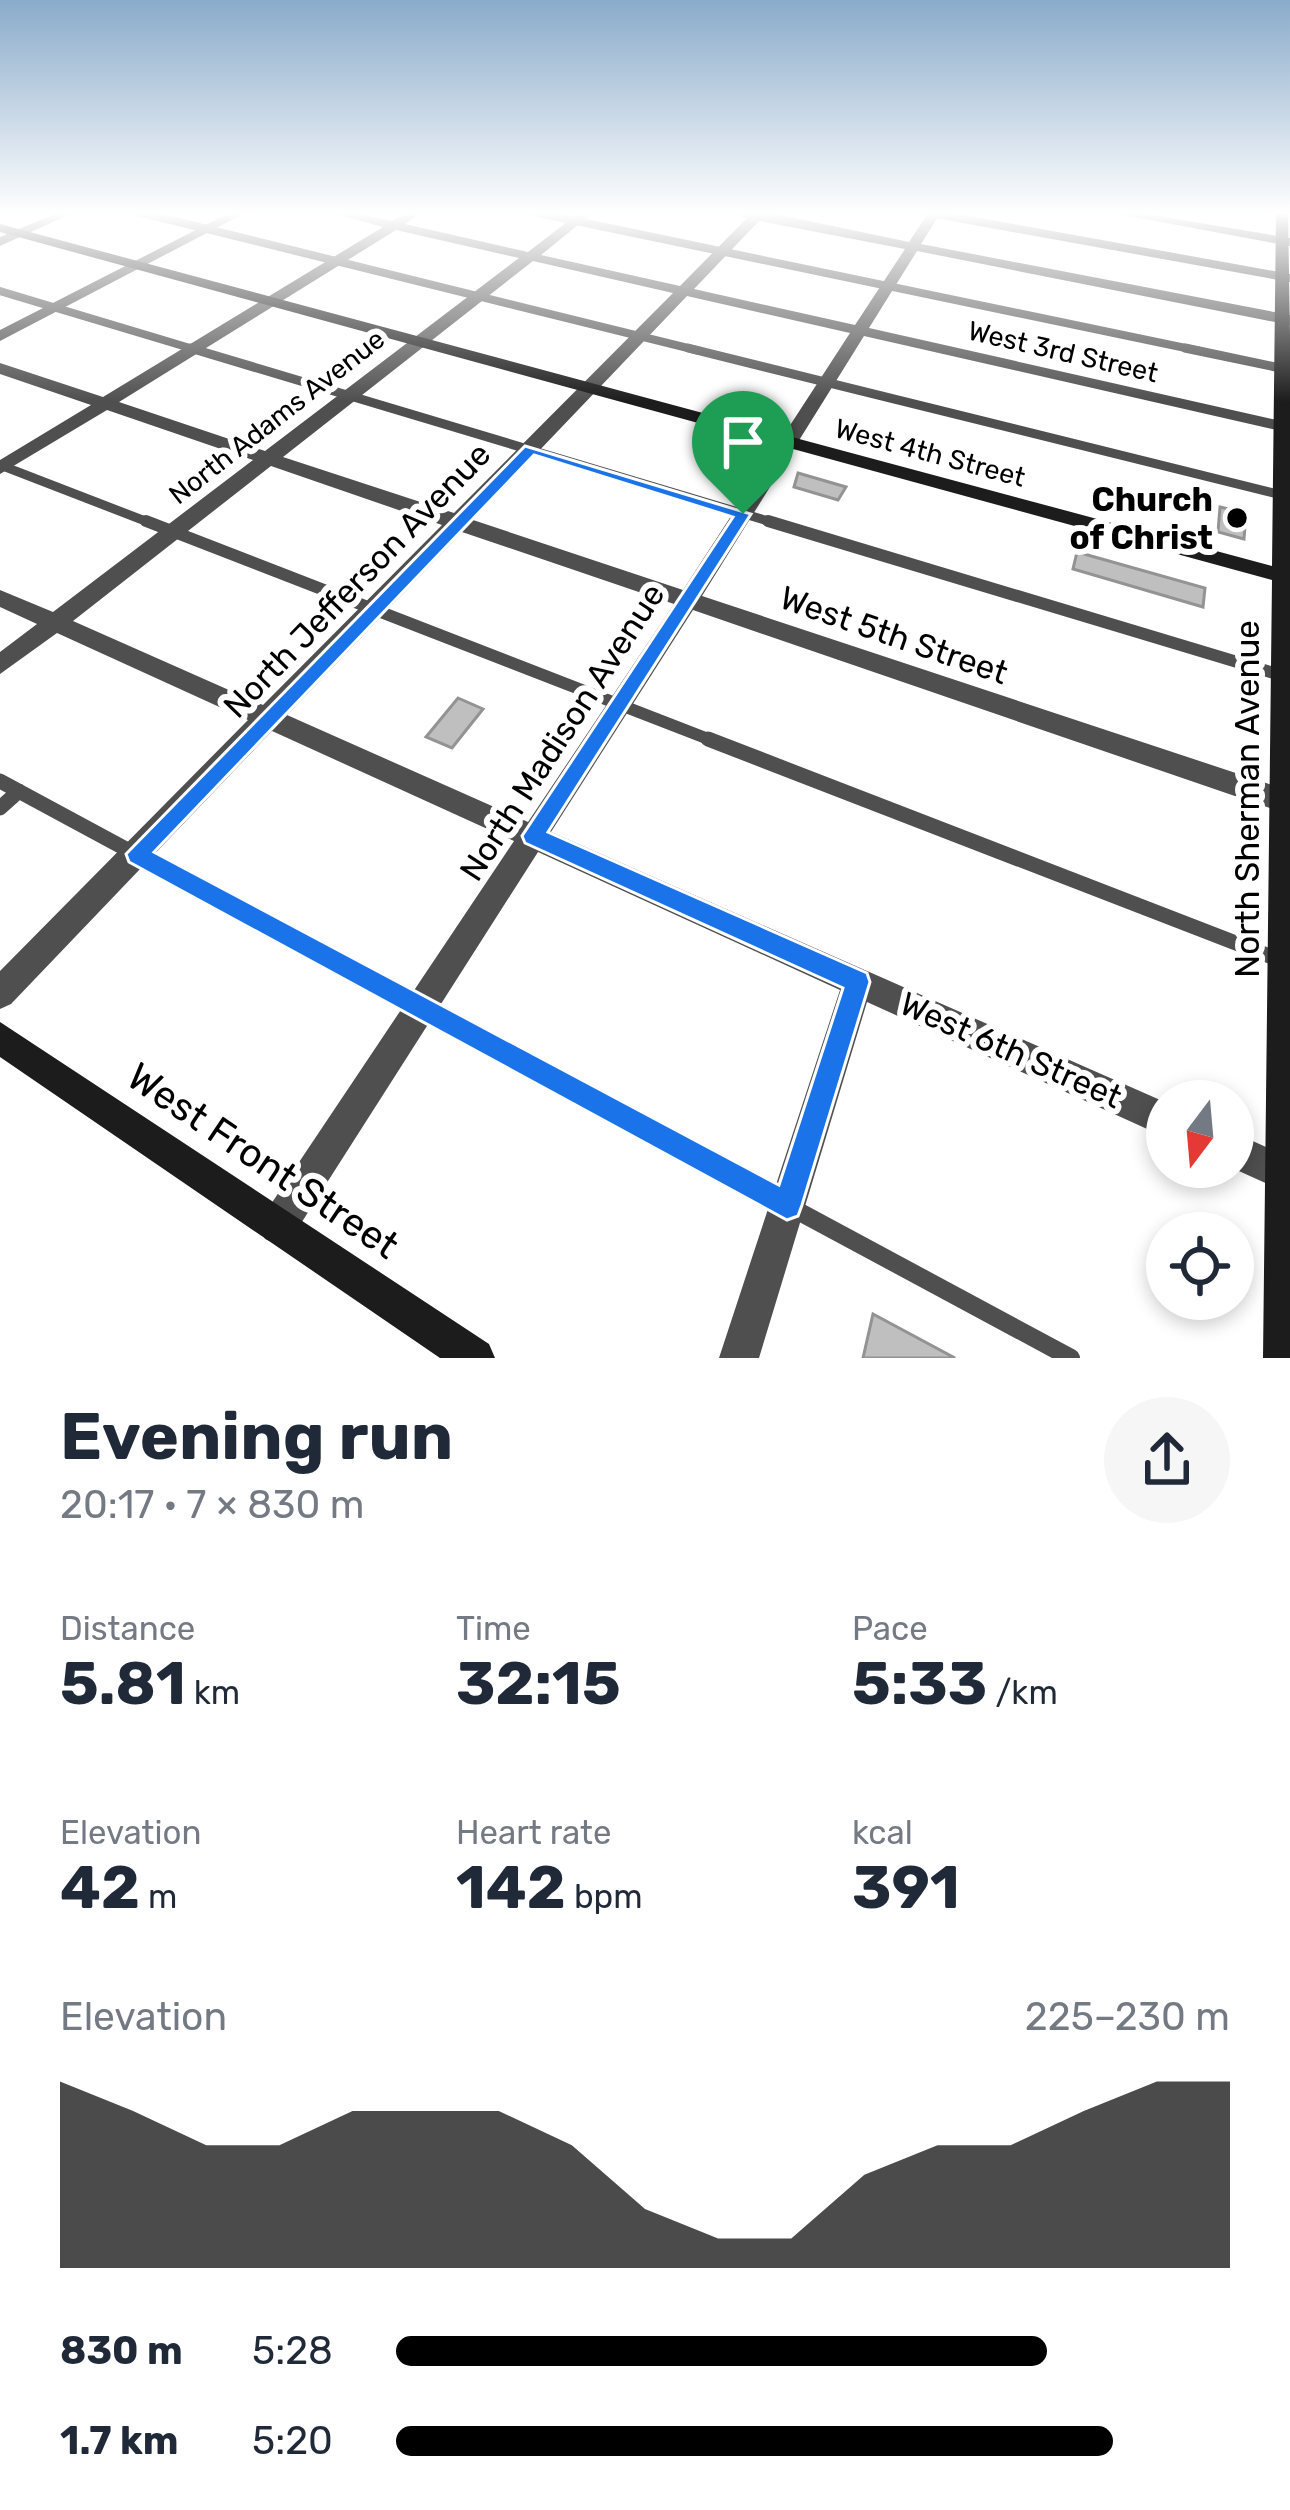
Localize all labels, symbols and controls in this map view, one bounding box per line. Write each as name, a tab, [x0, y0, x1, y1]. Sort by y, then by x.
street label: West 3rd Street	[965, 315, 1161, 389]
street label: North Adams Avenue	[163, 323, 391, 511]
pin	[692, 391, 794, 514]
icon: arrive	[710, 409, 776, 475]
street label: West 4th Street	[831, 412, 1029, 494]
street label: North Jefferson Avenue	[216, 435, 498, 725]
place label: Church of Christ	[1069, 480, 1213, 557]
marker: Church of Christ	[1224, 505, 1250, 531]
street label: North Madison Avenue	[451, 576, 673, 888]
street label: West 5th Street	[775, 578, 1013, 692]
street label: North Sherman Avenue	[1228, 620, 1267, 978]
street label: West 6th Street	[894, 984, 1128, 1116]
street label: West Front Street	[119, 1053, 407, 1269]
north arrow	[1146, 1080, 1254, 1188]
map controls	[1146, 1080, 1254, 1320]
button: locate	[1146, 1212, 1254, 1320]
text: Evening run	[60, 1397, 453, 1476]
button: share	[1104, 1397, 1230, 1523]
text: 20:17 · 7 × 830 m	[60, 1482, 364, 1528]
text: Distance	[60, 1609, 195, 1648]
text: Time	[456, 1609, 531, 1648]
text: Pace	[852, 1609, 928, 1648]
text: 5.81	[60, 1648, 186, 1719]
text: 32:15	[456, 1648, 621, 1719]
text: 5:33	[852, 1648, 987, 1719]
text: km	[186, 1673, 240, 1712]
text: /km	[987, 1673, 1058, 1712]
text: Elevation	[60, 1813, 201, 1852]
text: Heart rate	[456, 1813, 612, 1852]
text: kcal	[852, 1813, 913, 1852]
text: 42	[60, 1852, 140, 1923]
text: 142	[456, 1852, 566, 1923]
text: 391	[852, 1852, 960, 1923]
text: m	[140, 1877, 177, 1916]
text: bpm	[566, 1877, 643, 1916]
text: Elevation	[60, 1994, 227, 2040]
text: 225–230 m	[1025, 1994, 1230, 2040]
text: 830 m	[60, 2328, 183, 2374]
text: 5:28	[252, 2328, 333, 2374]
text: 1.7 km	[60, 2418, 178, 2464]
text: 5:20	[252, 2418, 333, 2464]

